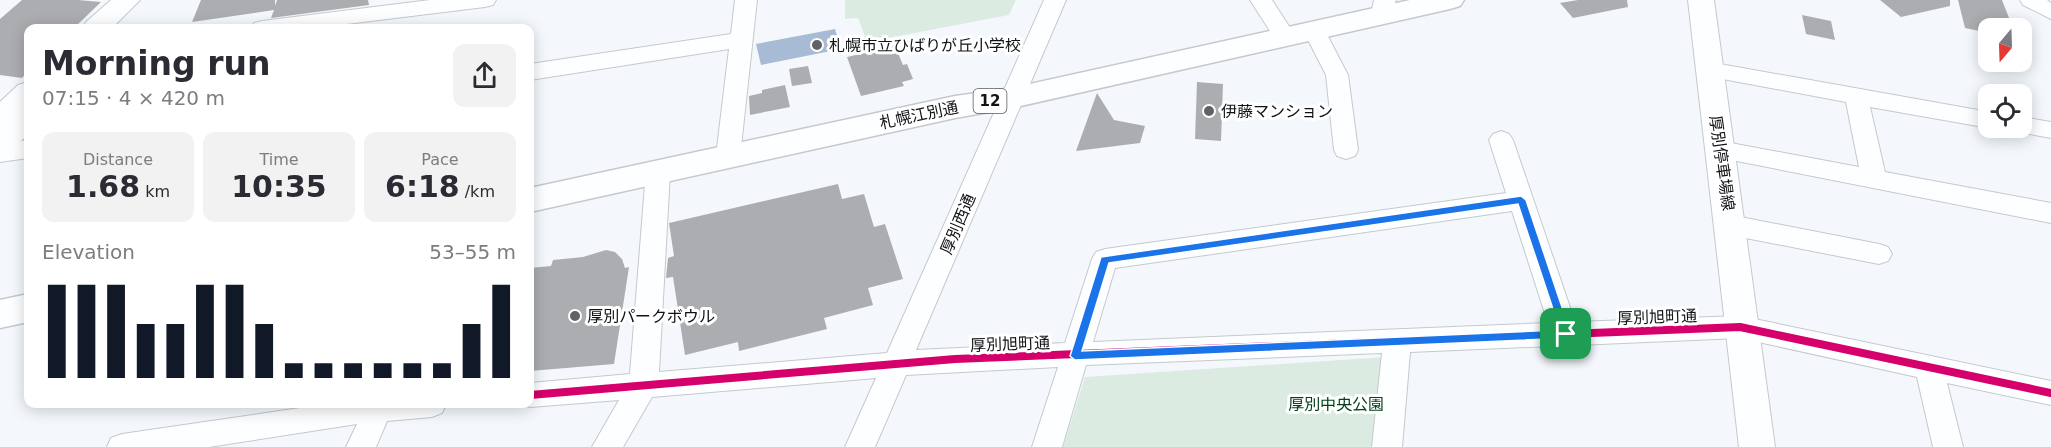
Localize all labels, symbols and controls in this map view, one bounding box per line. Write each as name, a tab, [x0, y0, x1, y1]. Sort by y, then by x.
north arrow	[1978, 18, 2032, 72]
map controls	[1978, 18, 2032, 138]
place label: 札幌市立ひばりが丘小学校	[829, 36, 1021, 55]
marker: 札幌市立ひばりが丘小学校	[810, 38, 824, 52]
text: Morning run	[42, 44, 270, 83]
button: share	[453, 44, 516, 107]
button: locate	[1978, 84, 2032, 138]
text: 07:15 · 4 × 420 m	[42, 86, 225, 110]
road number: 12	[974, 89, 1006, 113]
street label: 札幌江別通	[878, 97, 960, 133]
place label: 伊藤マンション	[1221, 102, 1333, 121]
marker: 伊藤マンション	[1202, 104, 1216, 118]
street label: 厚別停車場線	[1706, 114, 1738, 212]
text: Distance	[83, 150, 153, 169]
text: Time	[259, 150, 299, 169]
text: Pace	[421, 150, 459, 169]
text: 1.68	[66, 169, 140, 204]
text: 10:35	[231, 169, 327, 204]
text: 6:18	[385, 169, 460, 204]
text: km	[140, 182, 170, 201]
text: /km	[460, 182, 495, 201]
street label: 厚別西通	[937, 191, 979, 257]
text: Elevation	[42, 240, 135, 264]
text: 53–55 m	[429, 240, 516, 264]
street label: 厚別旭町通	[1617, 306, 1697, 328]
place label: 厚別パークボウル	[587, 307, 715, 326]
pin	[1540, 308, 1591, 359]
marker: 厚別パークボウル	[568, 309, 582, 323]
icon: arrive	[1549, 317, 1582, 350]
street label: 厚別旭町通	[970, 333, 1050, 355]
park label: 厚別中央公園	[1288, 395, 1384, 414]

